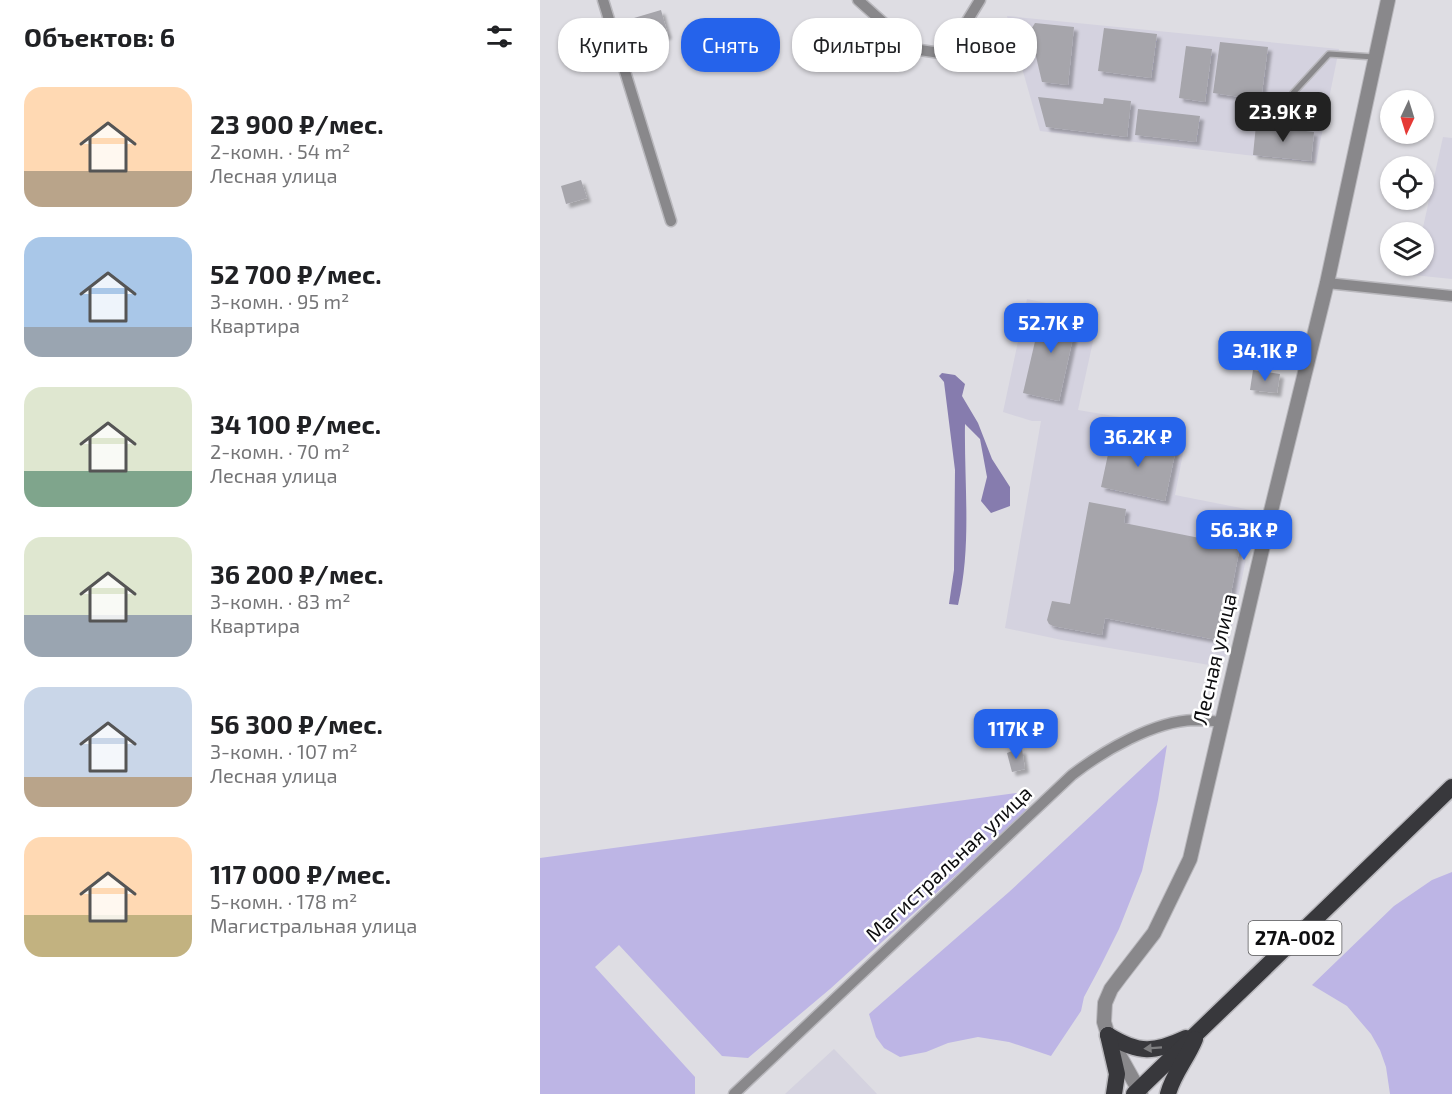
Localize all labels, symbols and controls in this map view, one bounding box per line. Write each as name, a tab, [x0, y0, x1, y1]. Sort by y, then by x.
chip: Купить	[558, 18, 669, 72]
chip: Снять	[681, 18, 780, 72]
chip: Фильтры	[792, 18, 922, 72]
chip: Новое	[934, 18, 1037, 72]
icon: filters	[483, 20, 516, 53]
text: Объектов: 6	[24, 21, 175, 52]
north arrow	[1380, 90, 1434, 144]
map controls	[1380, 90, 1434, 276]
pin: 23.9K ₽	[1228, 92, 1338, 143]
text: 23.9K ₽	[1249, 99, 1317, 123]
text: 23 900 ₽/мес.	[210, 108, 384, 139]
icon: home	[72, 111, 144, 183]
text: 2-комн. · 54 m²	[210, 139, 350, 163]
button: locate	[1380, 156, 1434, 210]
text: Лесная улица	[210, 163, 338, 187]
button: layers	[1380, 222, 1434, 276]
text: 52 700 ₽/мес.	[210, 258, 382, 289]
icon: home	[72, 261, 144, 333]
text: 3-комн. · 95 m²	[210, 289, 349, 313]
pin: 52.7K ₽	[996, 303, 1106, 354]
text: 52.7K ₽	[1018, 310, 1084, 334]
text: Квартира	[210, 313, 300, 337]
pin: 34.1K ₽	[1210, 331, 1320, 382]
text: 34.1K ₽	[1232, 338, 1298, 362]
text: 34 100 ₽/мес.	[210, 408, 381, 439]
icon: home	[72, 411, 144, 483]
pin: 36.2K ₽	[1083, 417, 1193, 468]
text: 36.2K ₽	[1104, 424, 1172, 448]
text: 2-комн. · 70 m²	[210, 439, 350, 463]
text: Лесная улица	[210, 463, 338, 487]
pin: 56.3K ₽	[1189, 510, 1299, 561]
text: 56.3K ₽	[1210, 517, 1278, 541]
text: 36 200 ₽/мес.	[210, 558, 384, 589]
icon: home	[72, 561, 144, 633]
text: 3-комн. · 83 m²	[210, 589, 351, 613]
street label: Лесная улица	[1186, 591, 1242, 727]
text: Квартира	[210, 613, 300, 637]
text: 56 300 ₽/мес.	[210, 708, 383, 739]
pin: 117K ₽	[967, 709, 1065, 760]
icon: home	[72, 711, 144, 783]
text: 117K ₽	[988, 716, 1044, 740]
text: 3-комн. · 107 m²	[210, 739, 358, 763]
text: Лесная улица	[210, 763, 338, 787]
street label: Магистральная улица	[860, 780, 1037, 947]
text: 117 000 ₽/мес.	[210, 858, 391, 889]
icon: home	[72, 861, 144, 933]
text: 5-комн. · 178 m²	[210, 889, 357, 913]
text: Магистральная улица	[210, 913, 417, 937]
road number: 27А-002	[1248, 921, 1341, 955]
one-way arrow	[1143, 1044, 1162, 1053]

